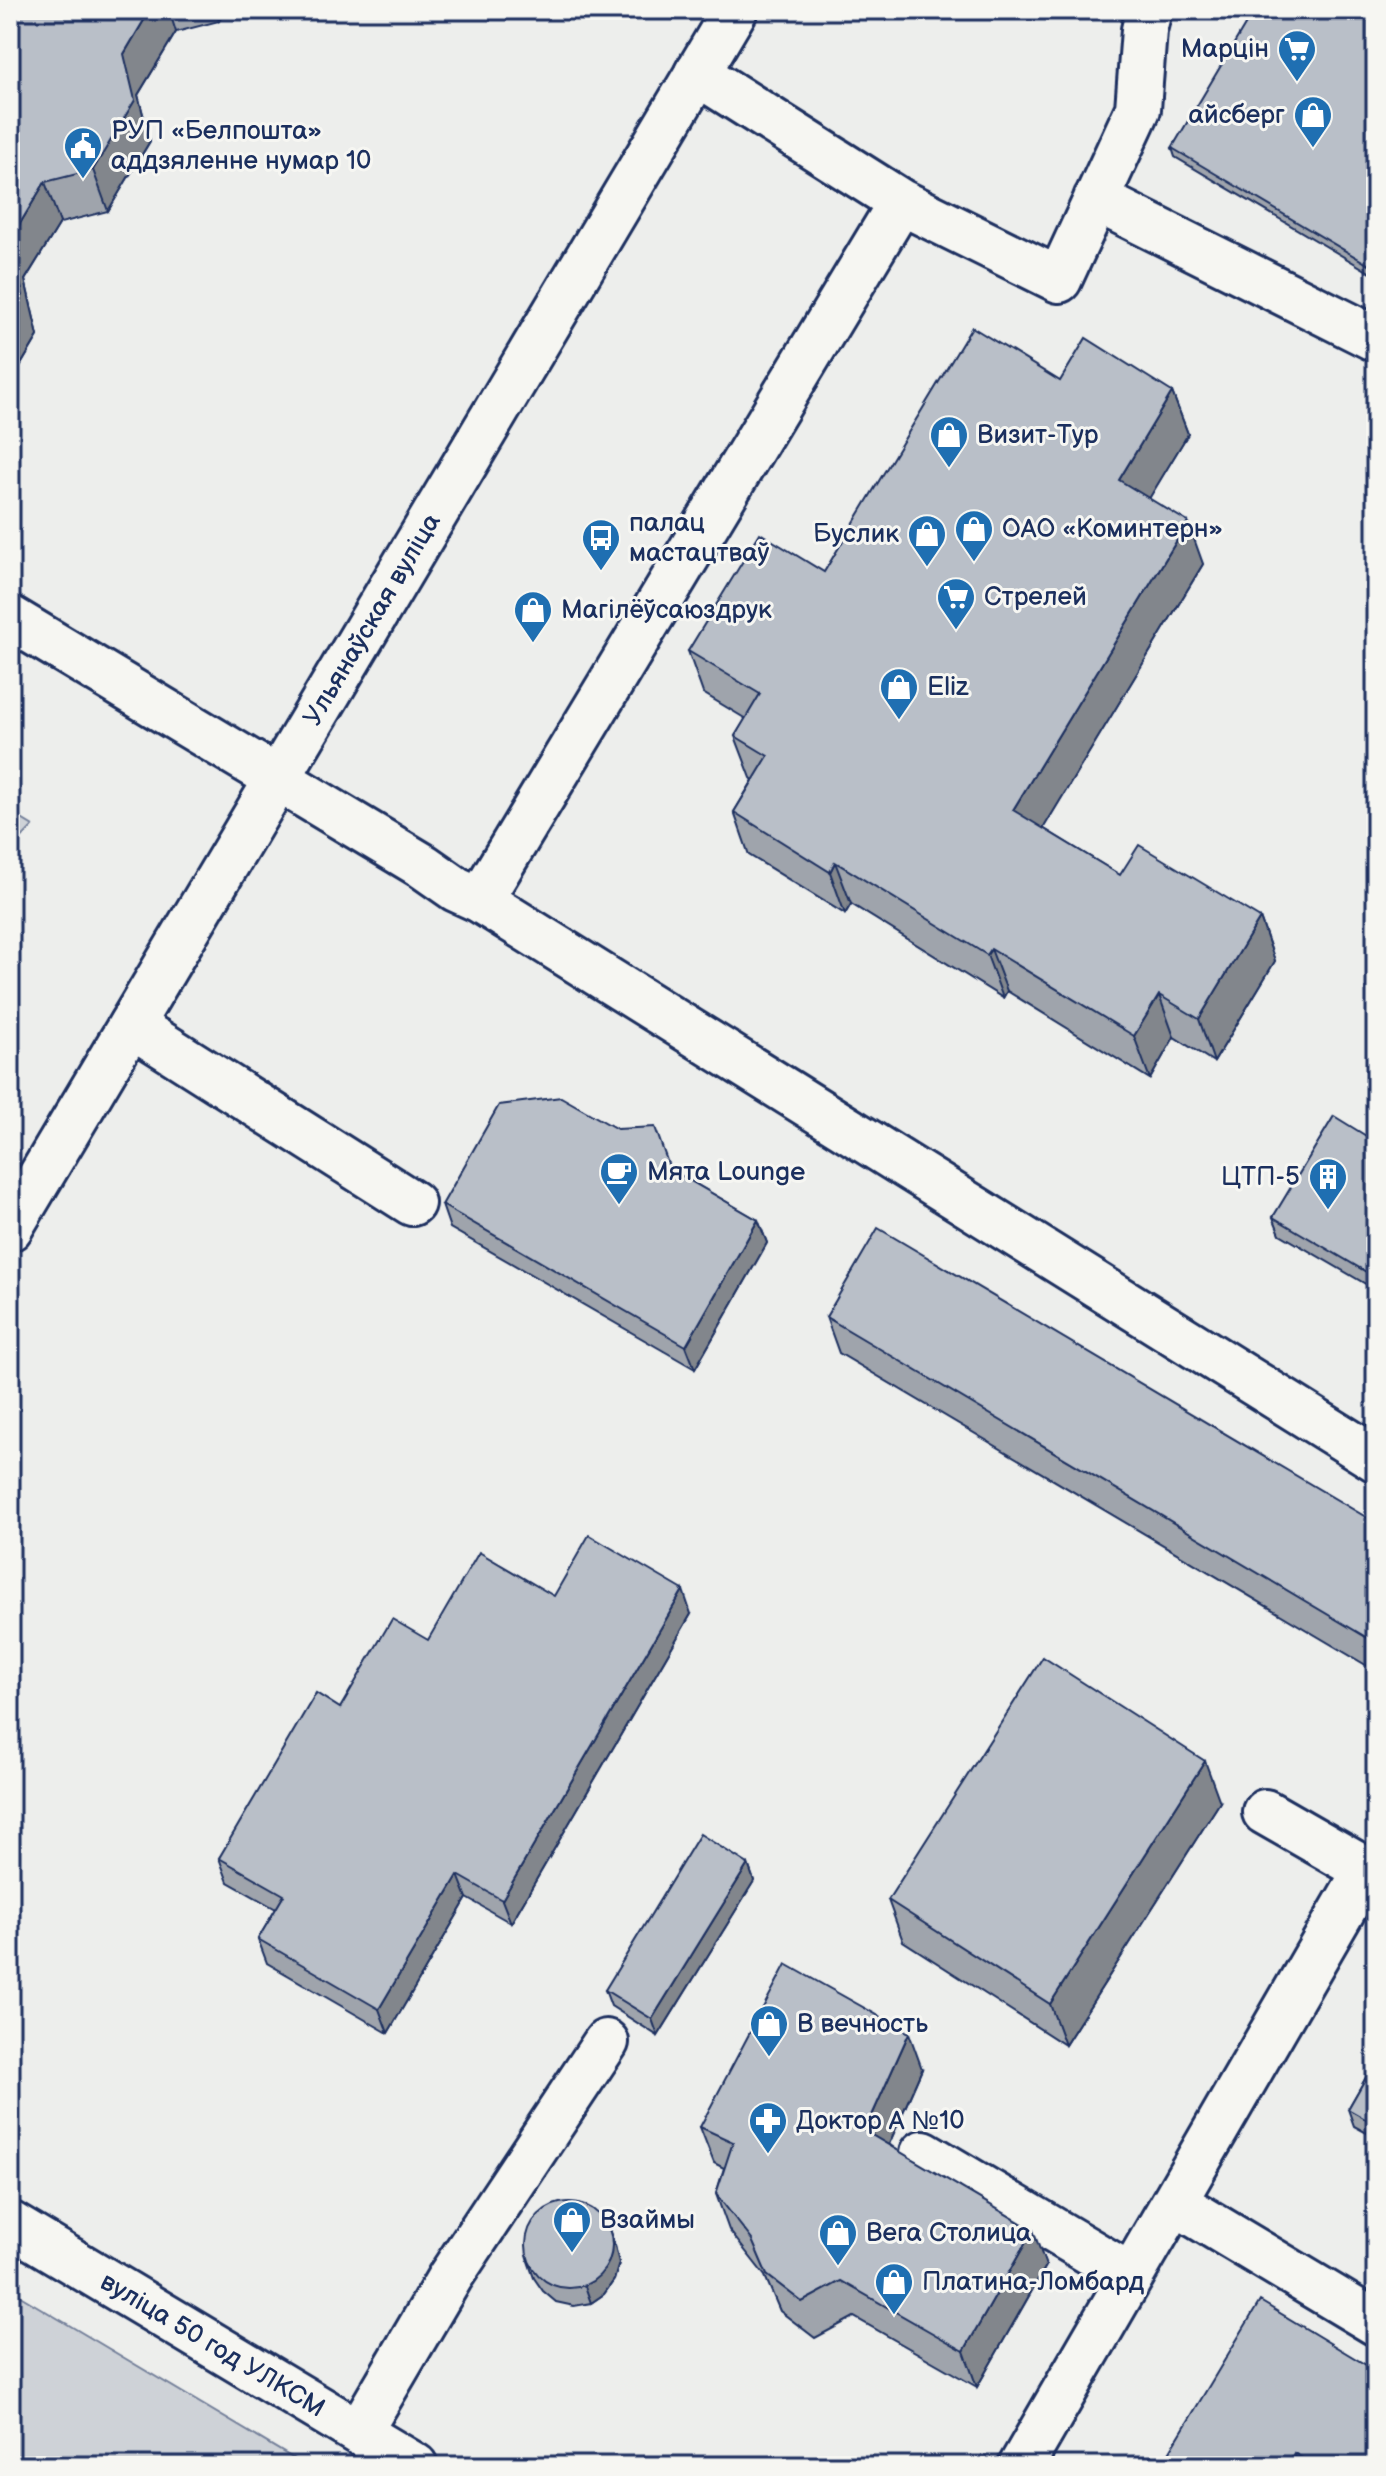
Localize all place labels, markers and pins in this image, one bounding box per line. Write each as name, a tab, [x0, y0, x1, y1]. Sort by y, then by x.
supermarket icon: Марцін	[1276, 28, 1318, 83]
place label: Марцін	[1181, 34, 1269, 65]
shop icon: айсберг	[1292, 94, 1334, 149]
place label: айсберг	[1188, 100, 1285, 131]
place label: РУП «Белпошта» аддзяленне нумар 10	[111, 116, 371, 177]
public building icon: РУП «Белпошта» аддзяленне нумар 10	[62, 125, 104, 180]
shop icon: Визит-Тур	[928, 414, 970, 469]
place label: Визит-Тур	[977, 420, 1099, 451]
place label: палац мастацтваў	[629, 508, 770, 569]
shop icon: ОАО «Коминтерн»	[953, 508, 995, 563]
shop icon: Буслик	[906, 513, 948, 568]
place label: ОАО «Коминтерн»	[1002, 514, 1223, 545]
bus stop icon: палац мастацтваў	[580, 517, 622, 572]
place label: Буслик	[813, 519, 899, 550]
supermarket icon: Стрелей	[935, 576, 977, 631]
place label: Стрелей	[984, 582, 1087, 613]
shop icon: Магілёўсаюздрук	[512, 589, 554, 644]
place label: Магілёўсаюздрук	[561, 595, 772, 626]
shop icon: Eliz	[878, 666, 920, 721]
place label: Eliz	[927, 672, 969, 703]
cafe icon: Мята Lounge	[598, 1151, 640, 1206]
building icon: ЦТП-5	[1307, 1156, 1349, 1211]
place label: Мята Lounge	[647, 1157, 805, 1188]
place label: ЦТП-5	[1221, 1162, 1300, 1193]
shop icon: В вечность	[748, 2003, 790, 2058]
place label: В вечность	[797, 2009, 928, 2040]
pharmacy icon: Доктор А №10	[747, 2100, 789, 2155]
place label: Доктор А №10	[796, 2106, 965, 2137]
shop icon: Взаймы	[551, 2199, 593, 2254]
place label: Взаймы	[600, 2205, 695, 2236]
shop icon: Вега Столица	[817, 2212, 859, 2267]
place label: Вега Столица	[866, 2218, 1031, 2249]
shop icon: Платина-Ломбард	[873, 2261, 915, 2316]
place label: Платина-Ломбард	[922, 2267, 1145, 2298]

